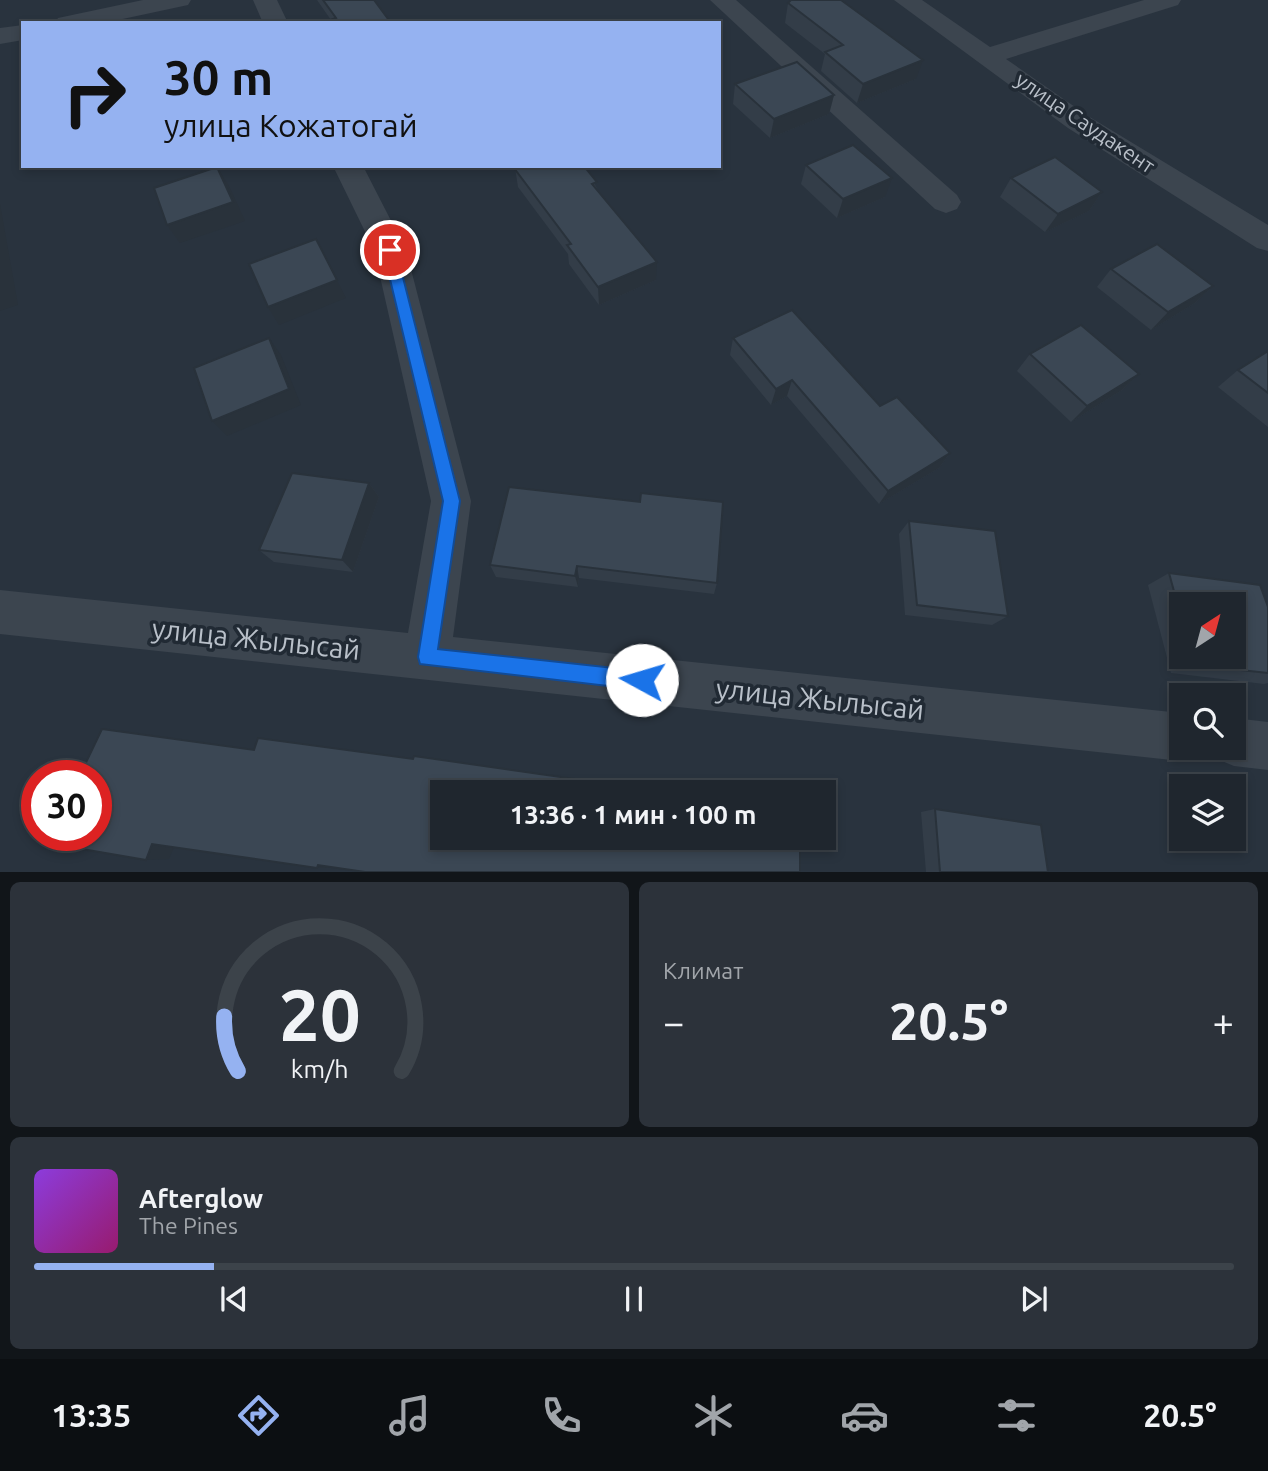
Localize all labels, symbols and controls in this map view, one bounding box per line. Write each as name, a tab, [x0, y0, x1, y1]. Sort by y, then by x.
icon: right	[49, 49, 140, 140]
text: 30 m	[164, 49, 273, 104]
street label: улица Саудакент	[1011, 67, 1160, 178]
text: улица Кожатогай	[164, 107, 418, 143]
pin	[360, 220, 420, 280]
icon: arrive	[371, 231, 409, 269]
north arrow	[1169, 592, 1246, 668]
map controls	[1169, 592, 1246, 851]
street label: улица Жылысай	[150, 612, 362, 665]
position arrow	[605, 643, 679, 717]
street label: улица Жылысай	[714, 672, 926, 725]
button: search	[1169, 683, 1246, 760]
speed limit sign: 30	[21, 760, 112, 851]
button: layers	[1169, 774, 1246, 851]
text: 13:36 · 1 мин · 100 m	[510, 800, 756, 829]
text: Климат	[663, 958, 743, 983]
text: 20	[278, 973, 361, 1055]
text: 20.5°	[889, 992, 1008, 1050]
text: −	[663, 1001, 684, 1043]
text: +	[1213, 1001, 1234, 1043]
text: km/h	[291, 1054, 348, 1082]
text: Afterglow	[139, 1184, 263, 1213]
text: The Pines	[139, 1213, 238, 1238]
icon: previous	[215, 1280, 253, 1318]
icon: pause	[615, 1280, 653, 1318]
icon: next	[1015, 1280, 1053, 1318]
icon: directions	[234, 1391, 283, 1440]
icon: music	[385, 1391, 434, 1440]
icon: phone	[537, 1391, 586, 1440]
icon: climate	[689, 1391, 738, 1440]
icon: car	[840, 1391, 889, 1440]
icon: filters	[992, 1391, 1041, 1440]
text: 13:35	[51, 1397, 131, 1433]
text: 20.5°	[1143, 1397, 1217, 1433]

